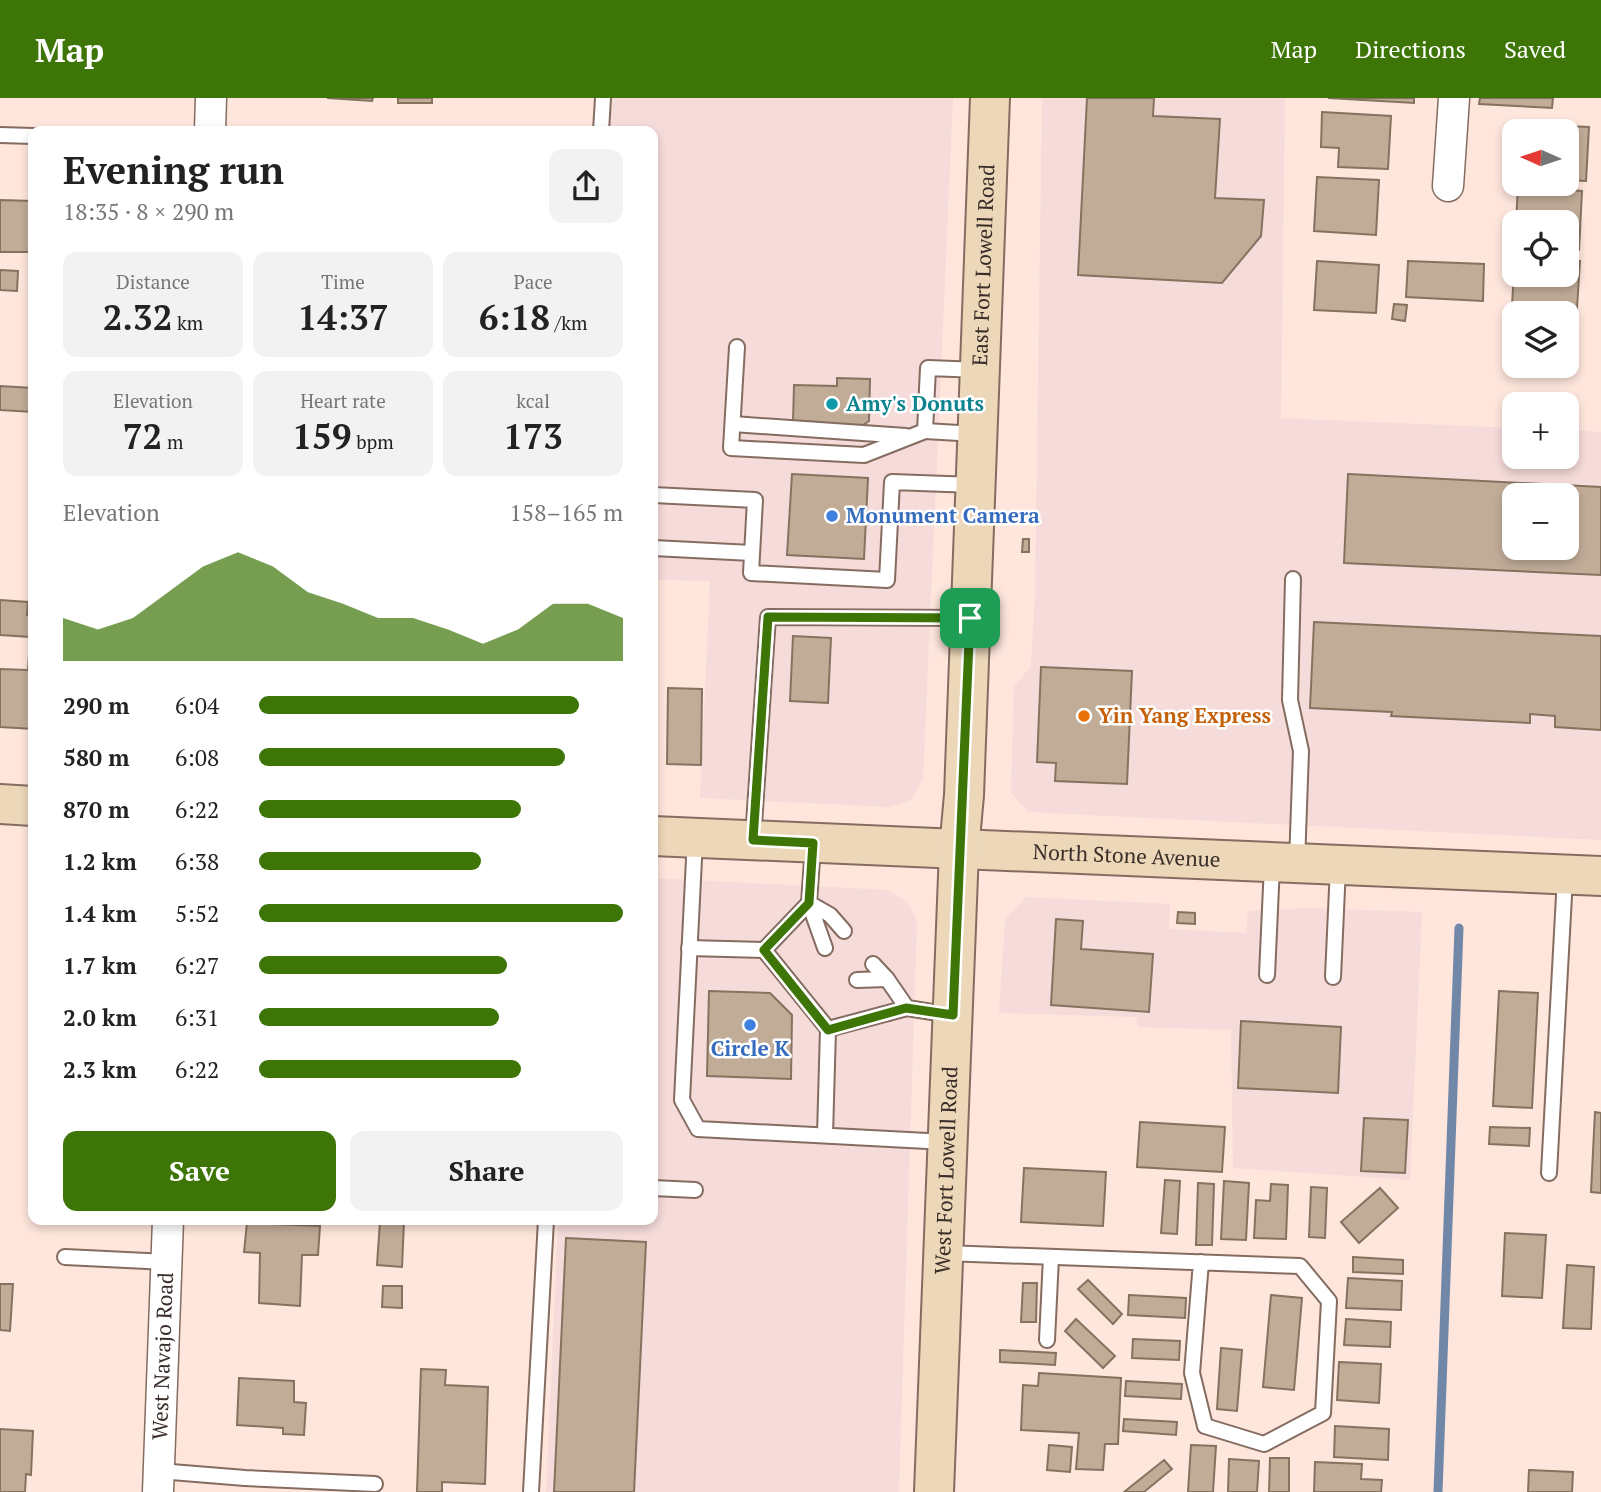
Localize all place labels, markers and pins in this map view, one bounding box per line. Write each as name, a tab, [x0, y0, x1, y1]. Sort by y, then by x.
place label: Amy's Donuts	[846, 389, 984, 417]
marker: Amy's Donuts	[824, 396, 840, 412]
place label: Monument Camera	[846, 501, 1040, 529]
marker: Monument Camera	[824, 508, 840, 524]
pin	[940, 588, 1000, 648]
place label: Yin Yang Express	[1098, 701, 1271, 729]
marker: Yin Yang Express	[1076, 708, 1092, 724]
marker: Circle K	[742, 1017, 758, 1033]
place label: Circle K	[711, 1034, 789, 1062]

